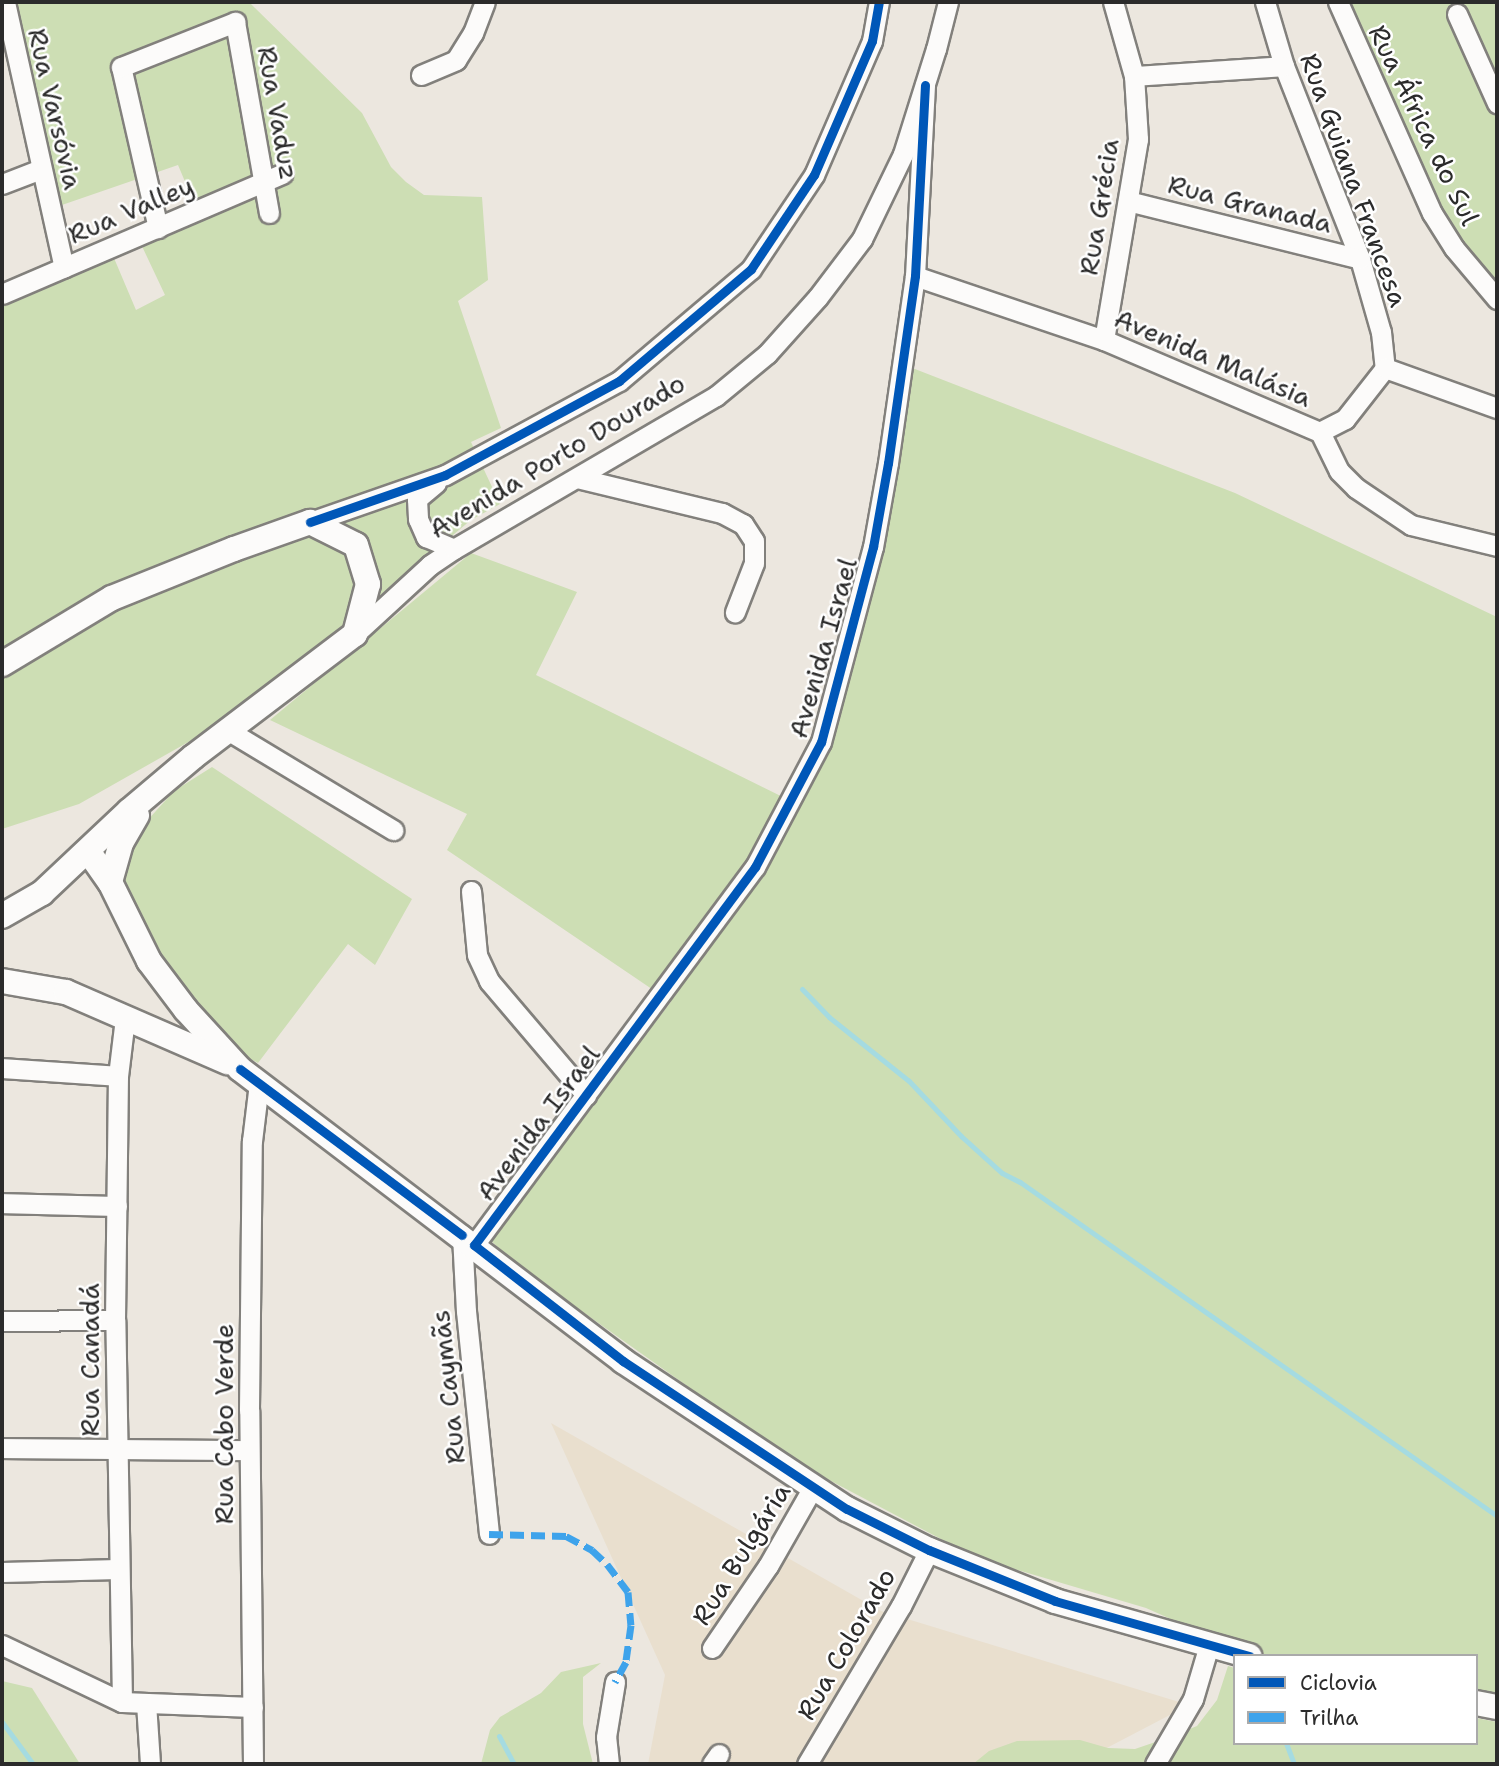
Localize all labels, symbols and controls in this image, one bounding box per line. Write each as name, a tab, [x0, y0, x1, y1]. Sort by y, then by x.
street label: Rua África do Sul	[1362, 20, 1486, 230]
street label: Rua Varsóvia	[21, 25, 89, 193]
street label: Rua Vaduz	[251, 44, 305, 182]
street label: Rua Guiana Francesa	[1294, 49, 1414, 311]
street label: Rua Grécia	[1073, 137, 1125, 277]
street label: Rua Granada	[1165, 169, 1335, 239]
street label: Rua Valley	[64, 170, 198, 250]
street label: Avenida Malásia	[1110, 302, 1316, 414]
street label: Avenida Porto Dourado	[423, 367, 691, 545]
street label: Avenida Israel	[782, 554, 864, 742]
street label: Avenida Israel	[470, 1039, 606, 1207]
street label: Rua Canadá	[74, 1283, 106, 1437]
street label: Rua Caymãs	[424, 1308, 472, 1466]
street label: Rua Cabo Verde	[208, 1324, 240, 1524]
street label: Rua Bulgária	[685, 1477, 797, 1631]
street label: Rua Colorado	[790, 1563, 902, 1725]
legend	[1233, 1654, 1478, 1745]
text: Ciclovia	[1300, 1669, 1377, 1697]
text: Trilha	[1300, 1704, 1358, 1732]

